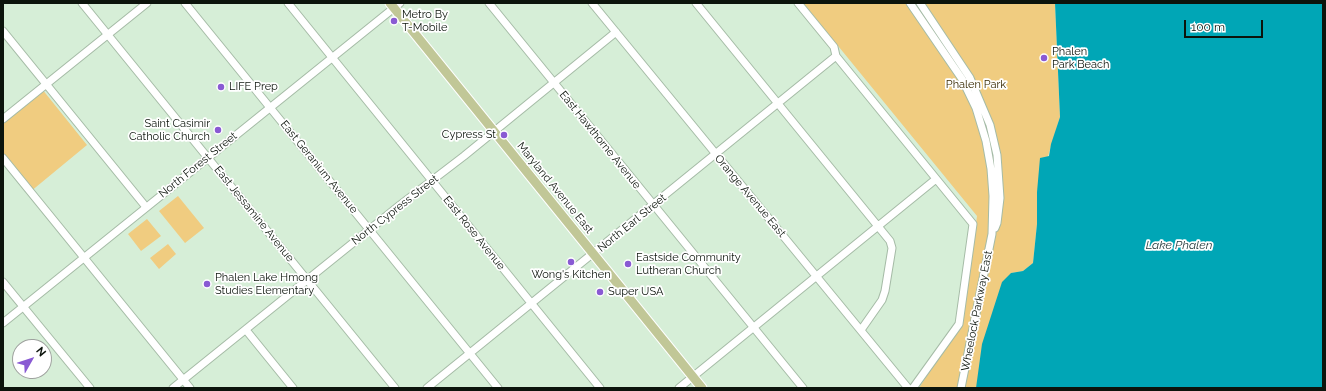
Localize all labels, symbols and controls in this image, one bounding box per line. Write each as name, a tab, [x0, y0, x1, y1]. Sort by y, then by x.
place label: Metro By T-Mobile	[402, 8, 448, 34]
scale bar	[1186, 12, 1265, 38]
marker: Metro By T-Mobile	[389, 16, 399, 26]
text: 100 m	[1191, 20, 1225, 34]
place label: Phalen Park Beach	[1052, 45, 1110, 71]
marker: Phalen Park Beach	[1039, 53, 1049, 63]
park label: Phalen Park	[946, 78, 1006, 92]
place label: LIFE Prep	[229, 80, 278, 94]
marker: LIFE Prep	[216, 82, 226, 92]
street label: East Hawthorne Avenue	[556, 88, 644, 192]
place label: Saint Casimir Catholic Church	[129, 117, 210, 143]
street label: East Geranium Avenue	[278, 118, 360, 216]
marker: Saint Casimir Catholic Church	[213, 125, 223, 135]
place label: Cypress St	[442, 128, 496, 142]
street label: North Forest Street	[156, 129, 240, 201]
marker: Cypress St	[499, 130, 509, 140]
street label: Maryland Avenue East	[514, 140, 596, 236]
street label: Orange Avenue East	[712, 152, 788, 240]
street label: East Jessamine Avenue	[211, 163, 297, 265]
street label: North Cypress Street	[349, 172, 441, 248]
street label: North Earl Street	[595, 191, 669, 255]
street label: East Rose Avenue	[440, 193, 508, 273]
water label: Lake Phalen	[1146, 238, 1212, 252]
street label: Wheelock Parkway East	[959, 250, 995, 372]
place label: Eastside Community Lutheran Church	[636, 251, 741, 277]
marker: Wong's Kitchen	[566, 257, 576, 267]
marker: Eastside Community Lutheran Church	[623, 259, 633, 269]
place label: Wong's Kitchen	[531, 268, 611, 282]
place label: Phalen Lake Hmong Studies Elementary	[215, 271, 318, 297]
marker: Phalen Lake Hmong Studies Elementary	[202, 279, 212, 289]
place label: Super USA	[608, 285, 663, 299]
marker: Super USA	[595, 287, 605, 297]
north arrow	[12, 339, 52, 379]
text: N	[33, 344, 49, 359]

